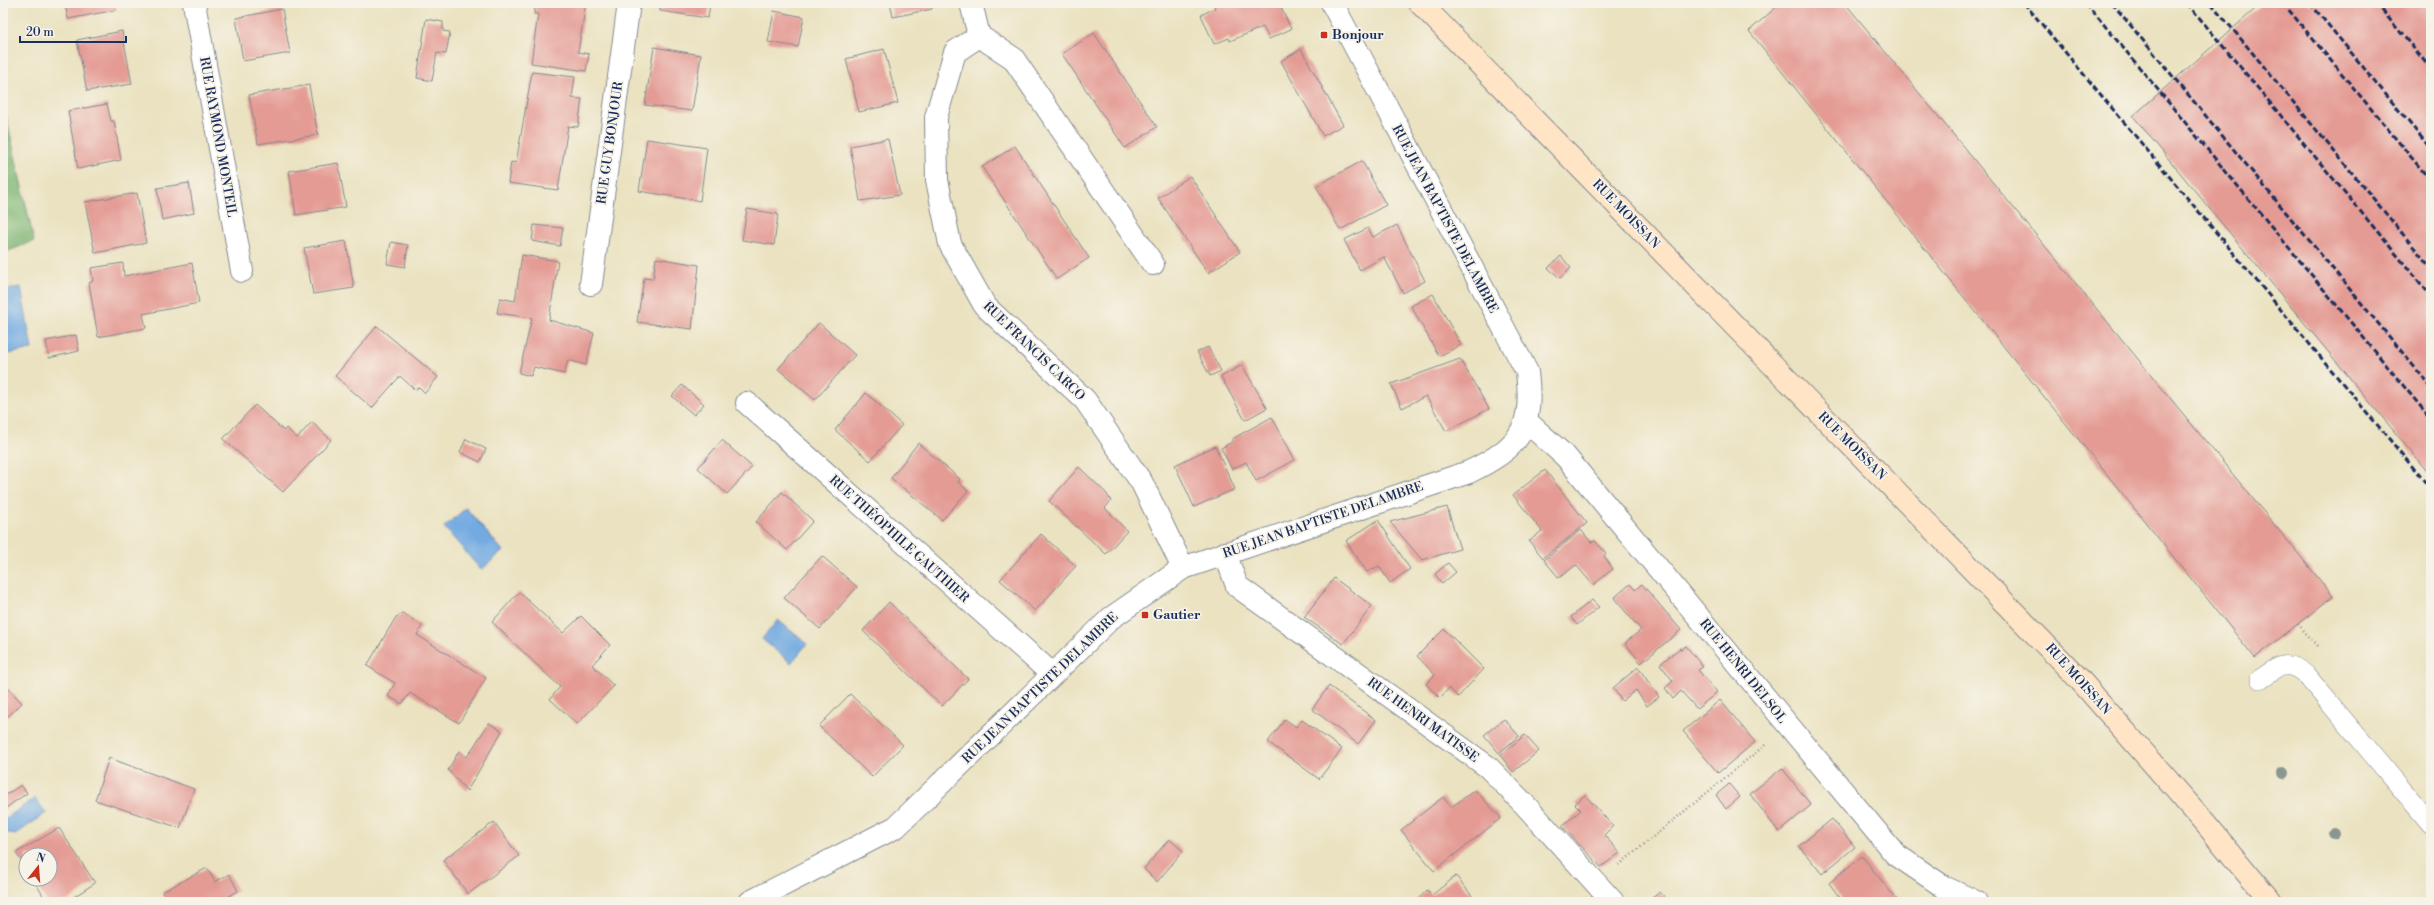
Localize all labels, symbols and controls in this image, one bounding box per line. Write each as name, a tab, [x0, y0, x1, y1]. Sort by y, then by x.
scale bar	[20, 18, 126, 44]
text: 20 m	[26, 25, 54, 40]
place label: Bonjour	[1332, 27, 1384, 43]
marker: Bonjour	[1319, 30, 1329, 40]
street label: RUE RAYMOND MONTEIL	[196, 56, 240, 219]
street label: RUE GUY BONJOUR	[593, 80, 627, 205]
street label: RUE JEAN BAPTISTE DELAMBRE	[1388, 122, 1502, 316]
street label: RUE MOISSAN	[1589, 176, 1663, 252]
street label: RUE FRANCIS CARCO	[980, 298, 1088, 404]
street label: RUE MOISSAN	[1815, 409, 1890, 484]
street label: RUE THÉOPHILE GAUTHIER	[826, 471, 974, 607]
street label: RUE JEAN BAPTISTE DELAMBRE	[1221, 478, 1425, 562]
place label: Gautier	[1153, 607, 1201, 623]
street label: RUE JEAN BAPTISTE DELAMBRE	[959, 609, 1121, 767]
marker: Gautier	[1140, 610, 1150, 620]
street label: RUE HENRI DELSOL	[1696, 616, 1790, 727]
street label: RUE MOISSAN	[2042, 640, 2114, 718]
street label: RUE HENRI MATISSE	[1364, 674, 1482, 766]
north arrow	[18, 847, 58, 887]
text: N	[34, 850, 47, 866]

